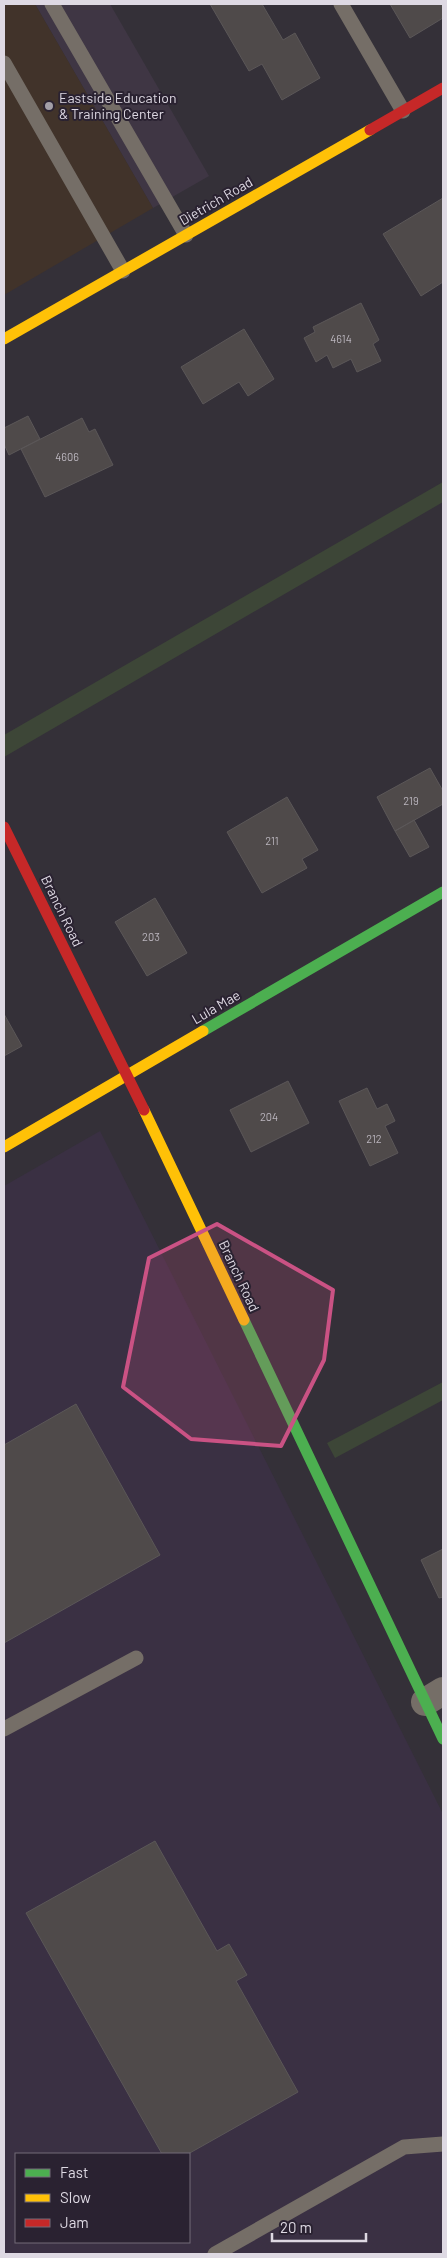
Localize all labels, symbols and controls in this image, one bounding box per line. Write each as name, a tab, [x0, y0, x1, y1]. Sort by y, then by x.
place label: Eastside Education & Training Center	[59, 89, 177, 122]
marker: Eastside Education & Training Center	[43, 100, 55, 112]
street label: Dietrich Road	[176, 173, 255, 228]
house number: 4614	[330, 332, 352, 345]
house number: 4606	[55, 450, 79, 463]
house number: 219	[403, 794, 419, 807]
house number: 211	[265, 834, 279, 847]
street label: Branch Road	[38, 872, 87, 949]
house number: 203	[142, 930, 160, 943]
street label: Lula Mae	[188, 986, 243, 1027]
house number: 204	[260, 1110, 278, 1123]
house number: 212	[366, 1132, 382, 1145]
street label: Branch Road	[215, 1237, 263, 1314]
legend	[15, 2153, 190, 2243]
text: Fast	[60, 2163, 88, 2181]
text: Slow	[60, 2188, 91, 2206]
scale bar	[272, 2210, 366, 2242]
text: Jam	[60, 2213, 89, 2231]
text: 20 m	[280, 2218, 312, 2236]

